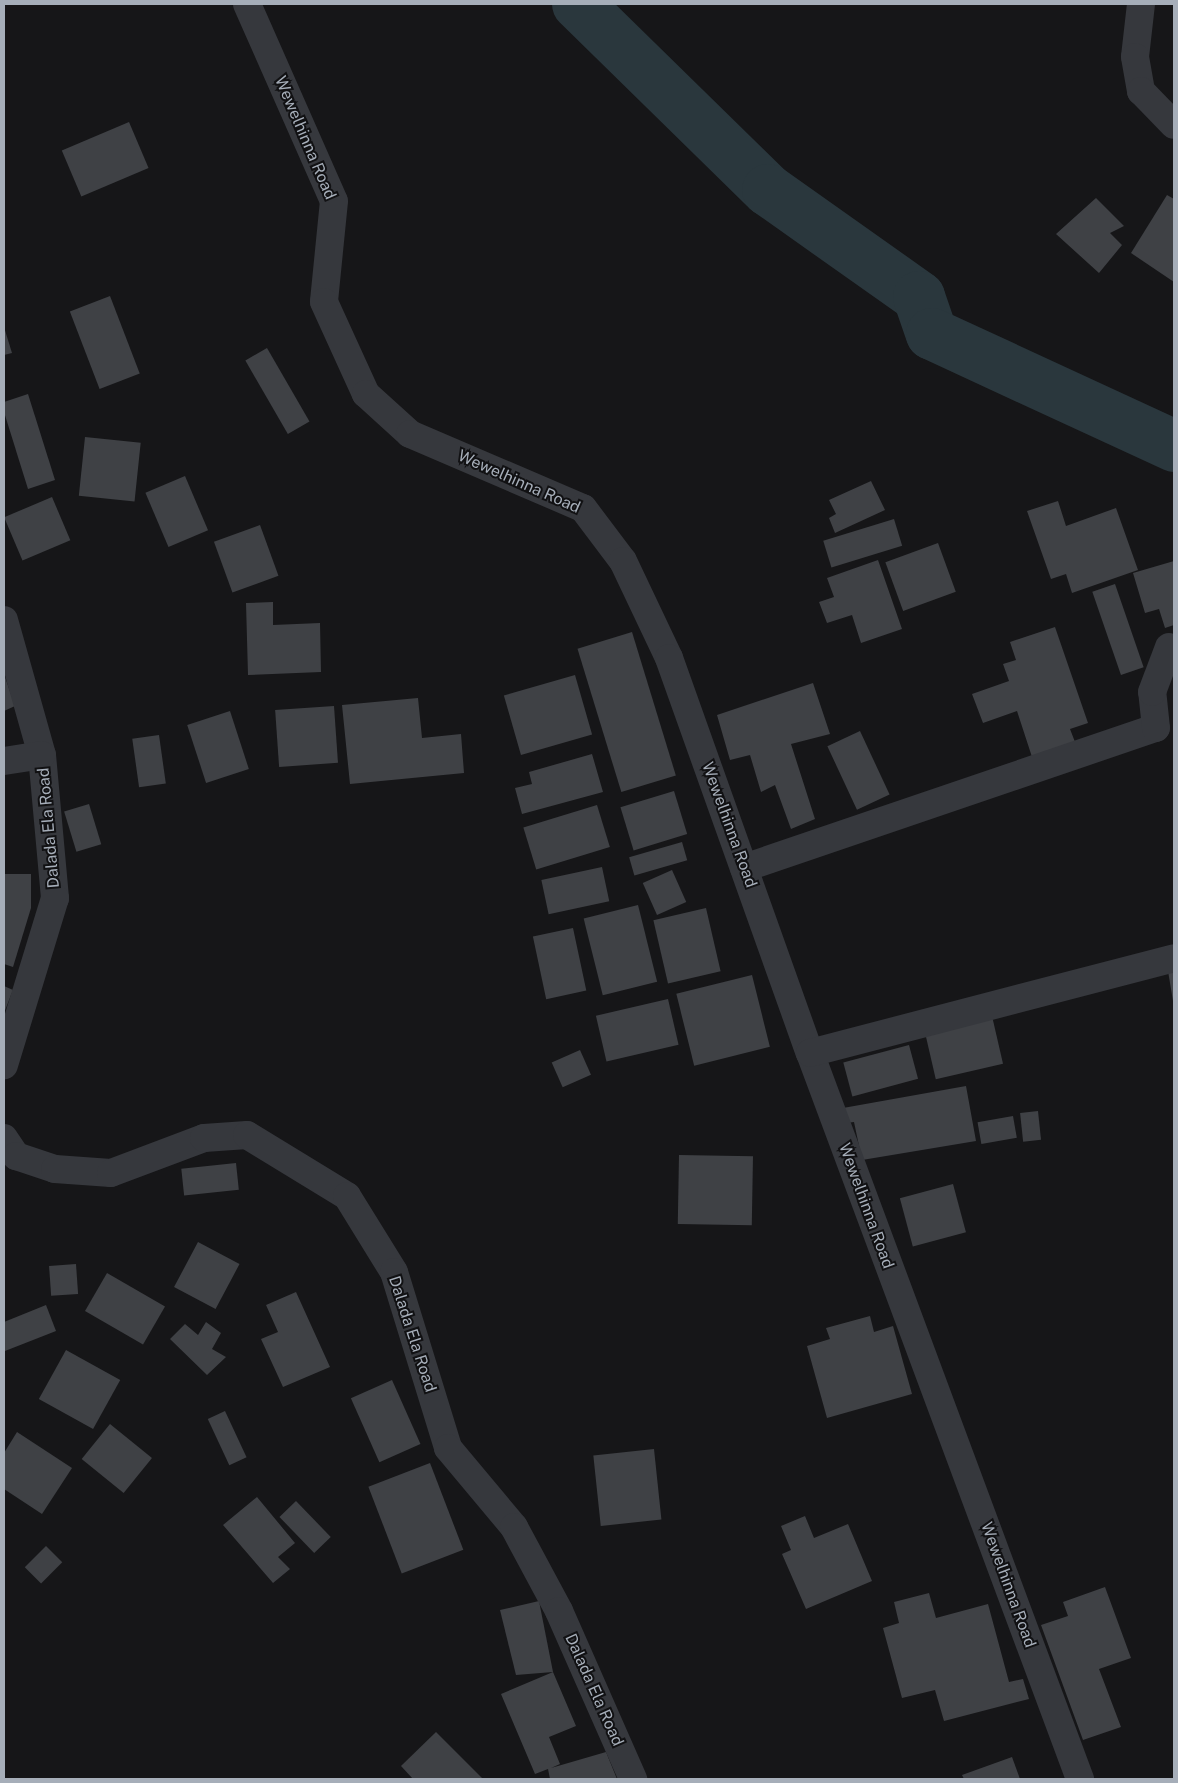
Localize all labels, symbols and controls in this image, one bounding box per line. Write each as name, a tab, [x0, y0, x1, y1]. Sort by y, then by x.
street label: Wewelhinna Road	[270, 74, 340, 202]
street label: Wewelhinna Road	[455, 446, 583, 518]
street label: Wewelhinna Road	[697, 760, 761, 890]
street label: Dalada Ela Road	[34, 767, 64, 889]
street label: Wewelhinna Road	[834, 1141, 898, 1271]
street label: Dalada Ela Road	[384, 1274, 440, 1394]
street label: Wewelhinna Road	[976, 1520, 1040, 1650]
street label: Dalada Ela Road	[561, 1631, 627, 1749]

